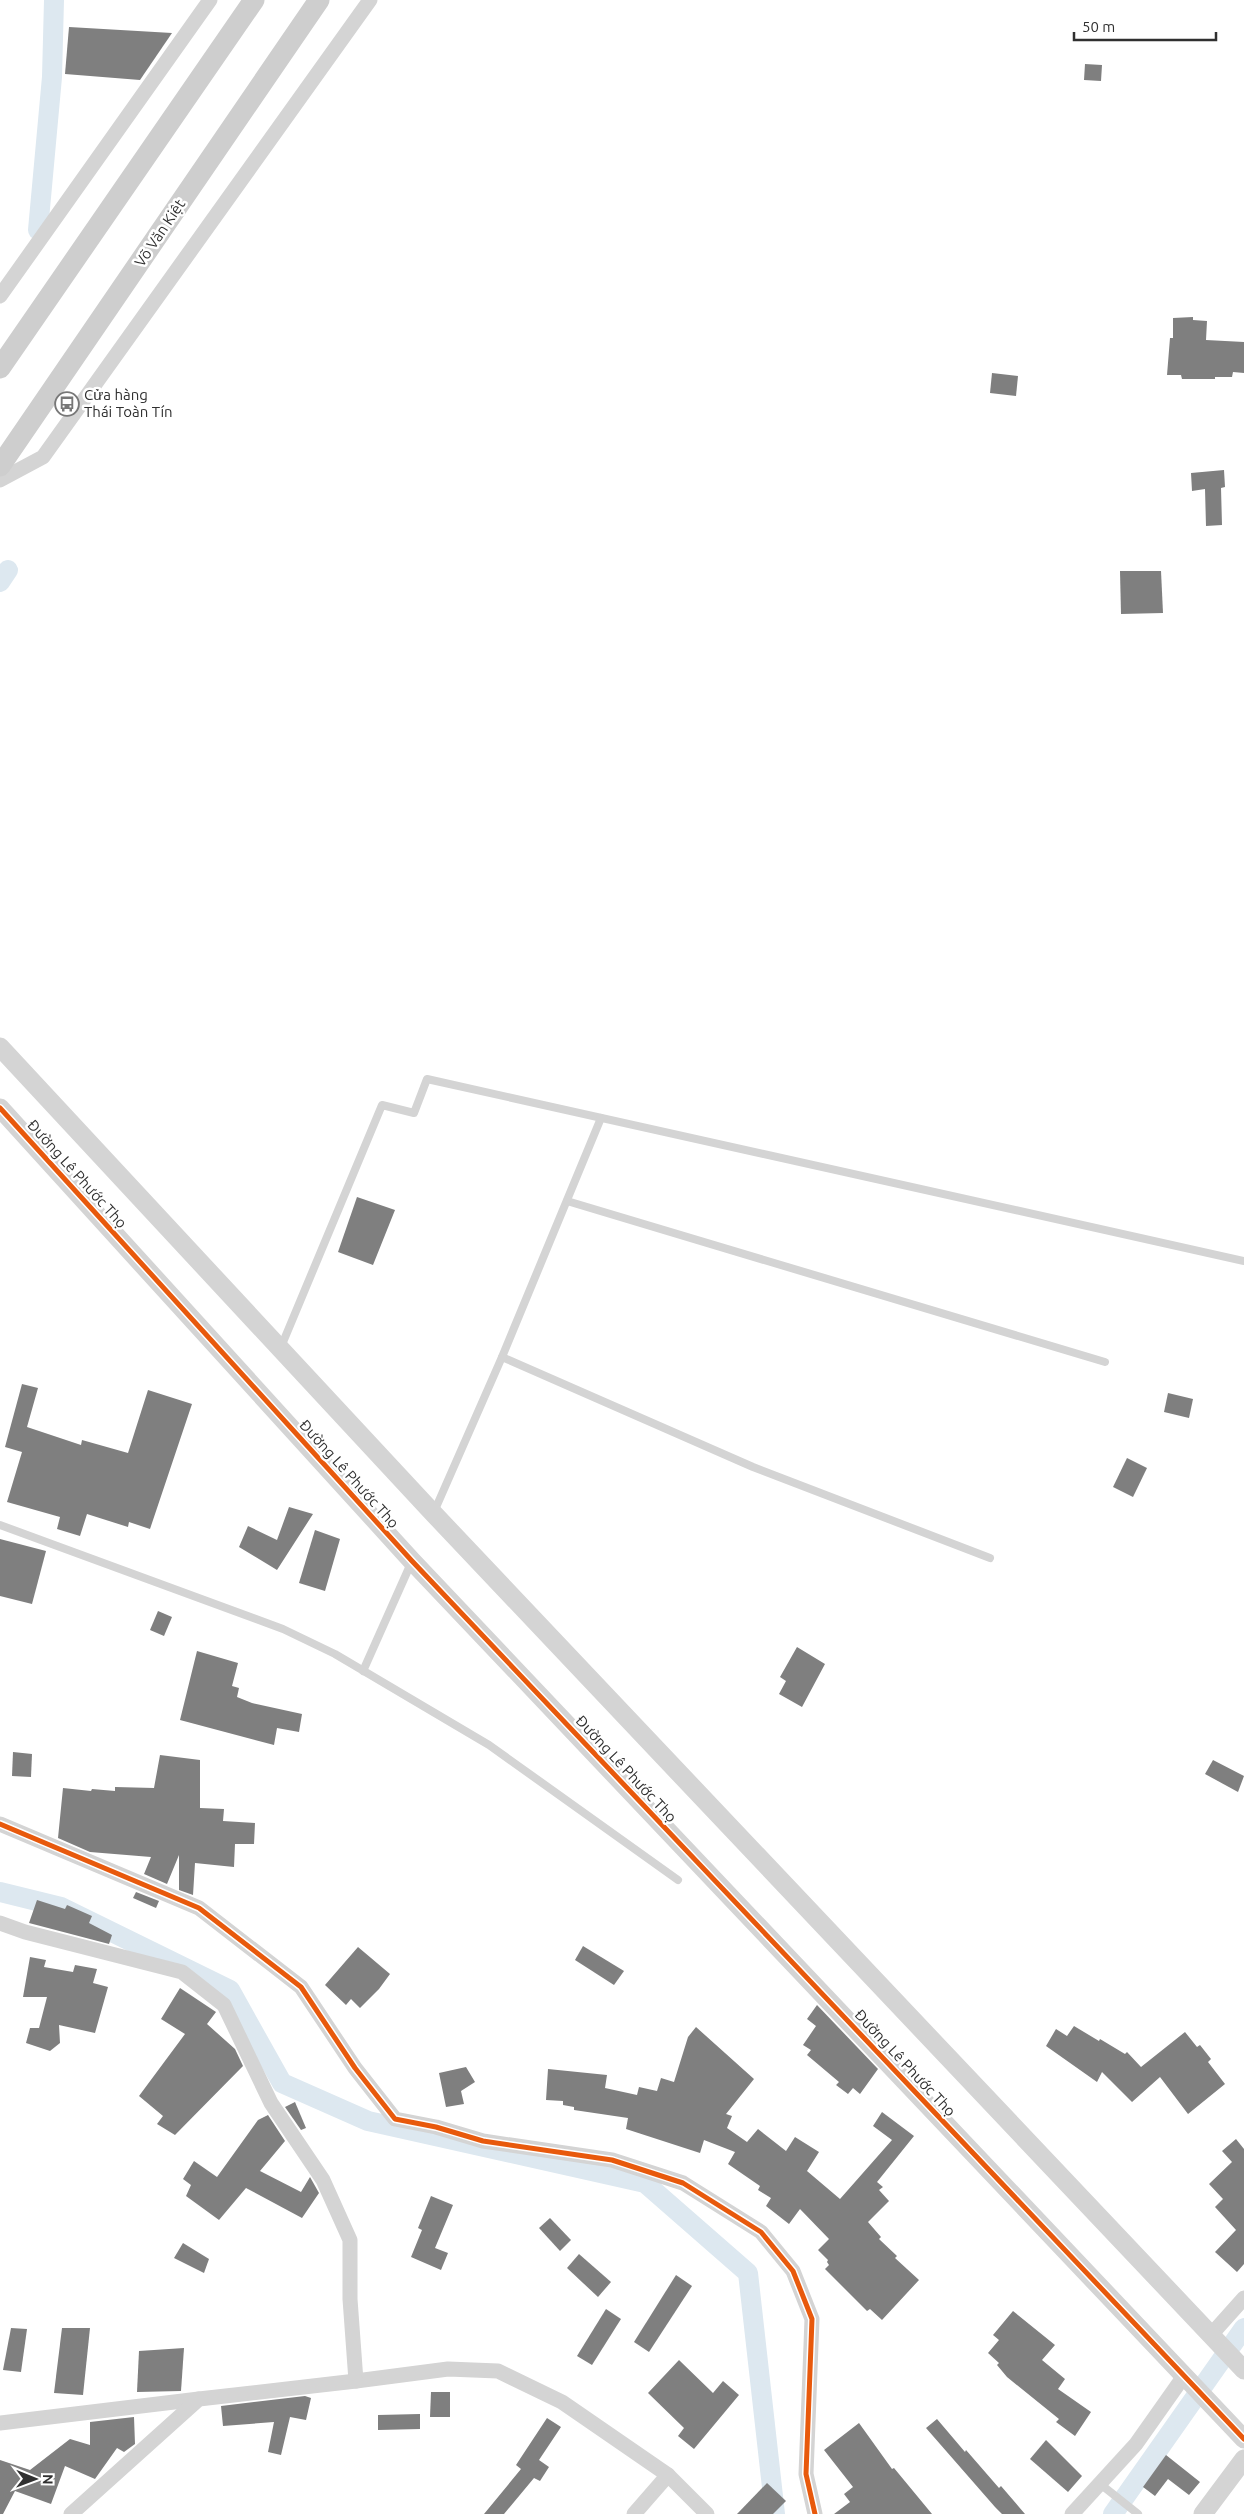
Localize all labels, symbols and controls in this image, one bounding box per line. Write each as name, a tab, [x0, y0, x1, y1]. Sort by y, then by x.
scale bar	[1074, 10, 1216, 42]
text: 50 m	[1082, 18, 1115, 35]
street label: Võ Văn Kiệt	[131, 196, 188, 270]
place label: Cửa hàng Thái Toàn Tín	[84, 386, 173, 420]
bus stop icon: Cửa hàng Thái Toàn Tín	[54, 391, 80, 417]
street label: Đường Lê Phước Thọ	[24, 1116, 130, 1231]
street label: Đường Lê Phước Thọ	[296, 1416, 402, 1531]
street label: Đường Lê Phước Thọ	[572, 1712, 680, 1826]
street label: Đường Lê Phước Thọ	[851, 2006, 959, 2120]
north arrow	[10, 2454, 60, 2504]
text: N	[40, 2474, 56, 2485]

